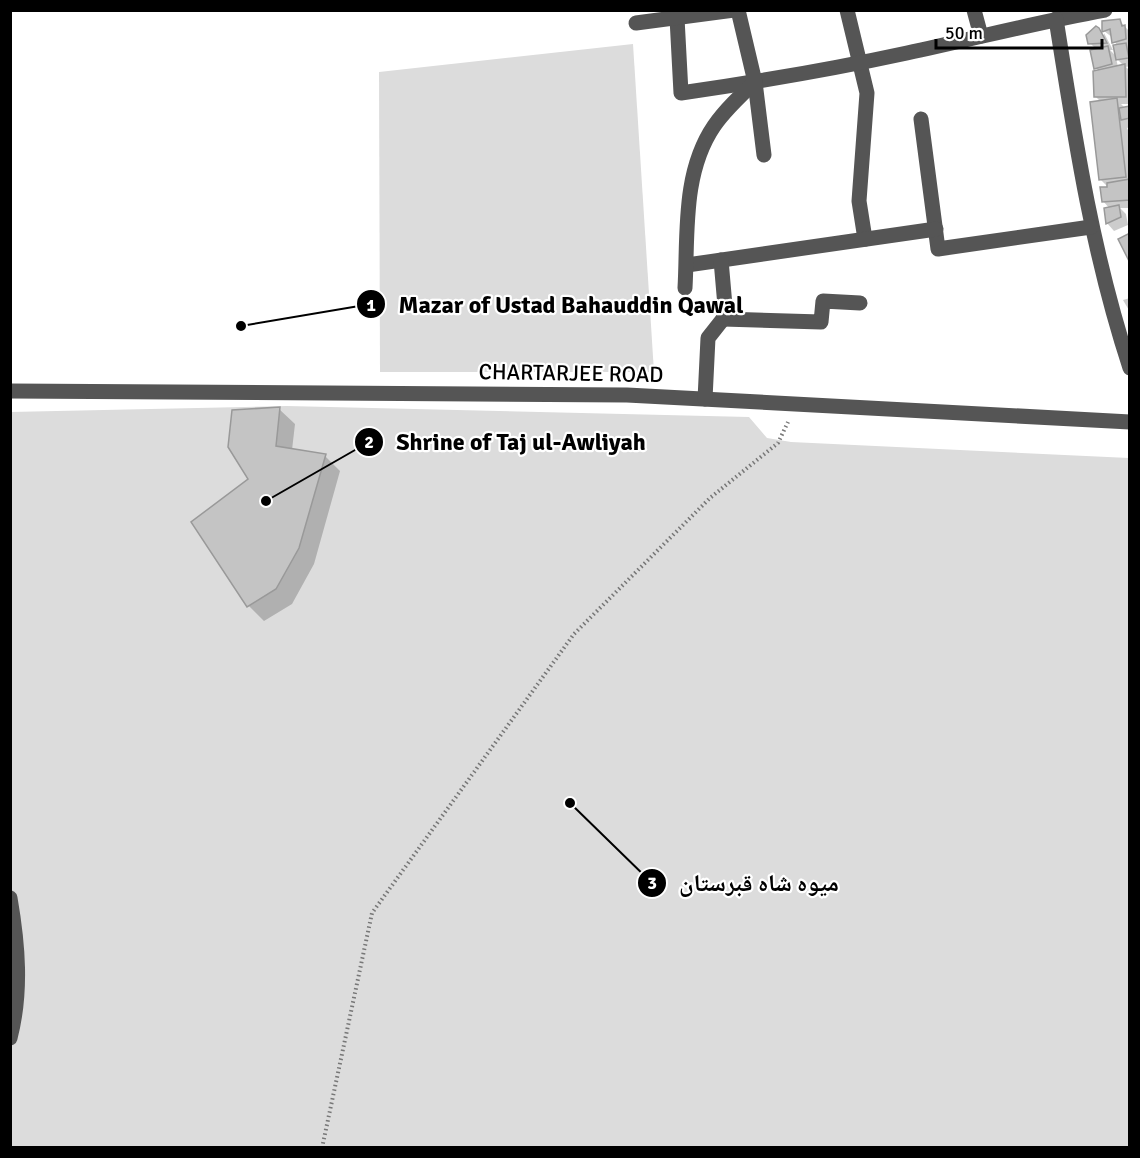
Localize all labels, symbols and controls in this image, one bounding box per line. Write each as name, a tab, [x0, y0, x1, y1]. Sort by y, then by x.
scale bar	[936, 12, 1102, 50]
text: 50 m	[945, 22, 983, 44]
callout: Mazar of Ustad Bahauddin Qawal	[356, 283, 756, 325]
text: Mazar of Ustad Bahauddin Qawal	[398, 290, 744, 320]
text: 1	[366, 294, 376, 316]
street label: CHARTARJEE ROAD	[478, 358, 664, 388]
callout: Shrine of Taj ul-Awliyah	[354, 421, 658, 463]
text: Shrine of Taj ul-Awliyah	[396, 427, 646, 457]
text: 2	[364, 431, 374, 453]
callout: میوہ شاہ قبرستان	[637, 862, 851, 904]
text: میوہ شاہ قبرستان	[679, 868, 839, 898]
text: 3	[647, 872, 657, 894]

